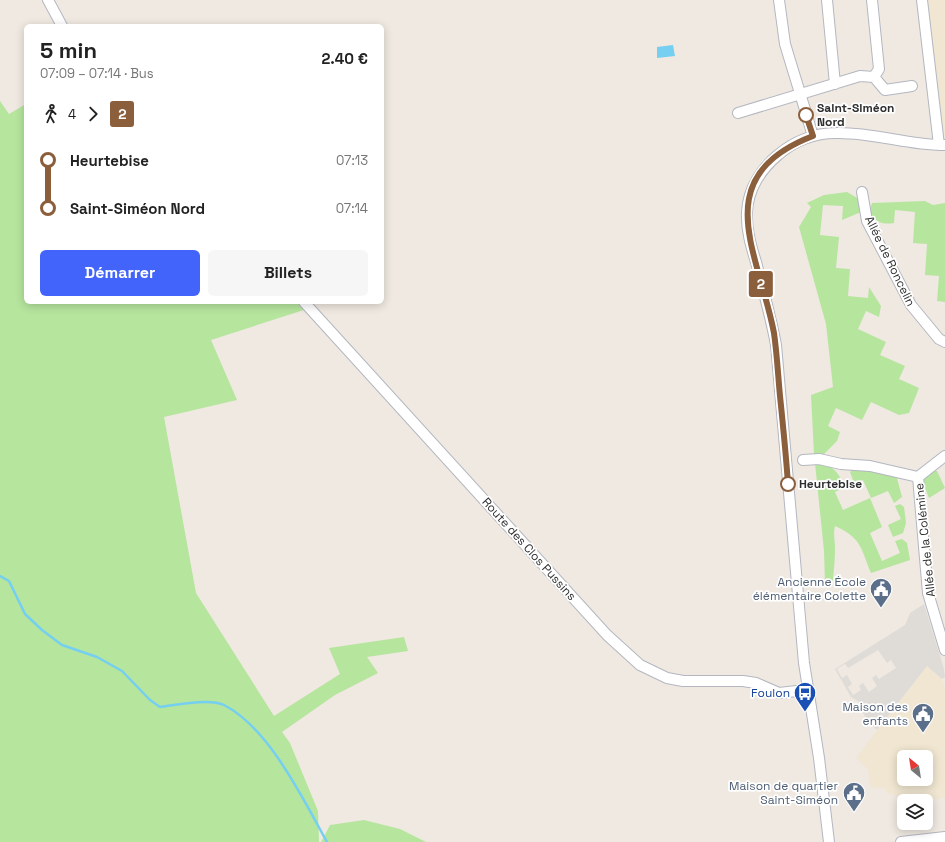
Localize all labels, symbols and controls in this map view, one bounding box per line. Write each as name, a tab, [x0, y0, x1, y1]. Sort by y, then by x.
text: 5 min	[40, 36, 97, 64]
text: 2.40 €	[321, 49, 368, 68]
text: 07:09 – 07:14 · Bus	[40, 65, 154, 82]
place label: Saint-Siméon Nord	[817, 100, 894, 130]
icon: walk	[40, 103, 62, 125]
icon: forward	[82, 103, 104, 125]
text: 2	[118, 105, 126, 123]
text: 4	[68, 106, 76, 123]
marker: Saint-Siméon Nord	[798, 107, 814, 123]
text: Heurtebise	[70, 151, 149, 170]
text: 07:13	[336, 152, 368, 169]
text: Saint-Siméon Nord	[70, 199, 205, 218]
text: 07:14	[336, 200, 368, 217]
street label: Allée de Roncelin	[861, 213, 919, 309]
button: Démarrer	[40, 250, 200, 296]
button: Billets	[208, 250, 368, 296]
line badge: 2	[748, 271, 774, 297]
text: 2	[757, 275, 765, 293]
marker: Heurtebise	[780, 476, 796, 492]
place label: Heurtebise	[799, 476, 862, 492]
street label: Allée de la Colémine	[911, 482, 939, 598]
street label: Route des Clos Pussins	[478, 494, 580, 604]
place label: Ancienne École élémentaire Colette	[753, 574, 866, 604]
public building icon: Ancienne École élémentaire Colette	[868, 576, 894, 609]
bus stop icon: Foulon	[792, 680, 818, 713]
place label: Foulon	[751, 685, 790, 701]
place label: Maison des enfants	[842, 699, 908, 729]
public building icon: Maison des enfants	[910, 701, 936, 734]
north arrow	[897, 750, 933, 786]
map controls	[897, 750, 933, 830]
place label: Maison de quartier Saint-Siméon	[729, 778, 838, 808]
public building icon: Maison de quartier Saint-Siméon	[841, 780, 867, 813]
button: layers	[897, 794, 933, 830]

